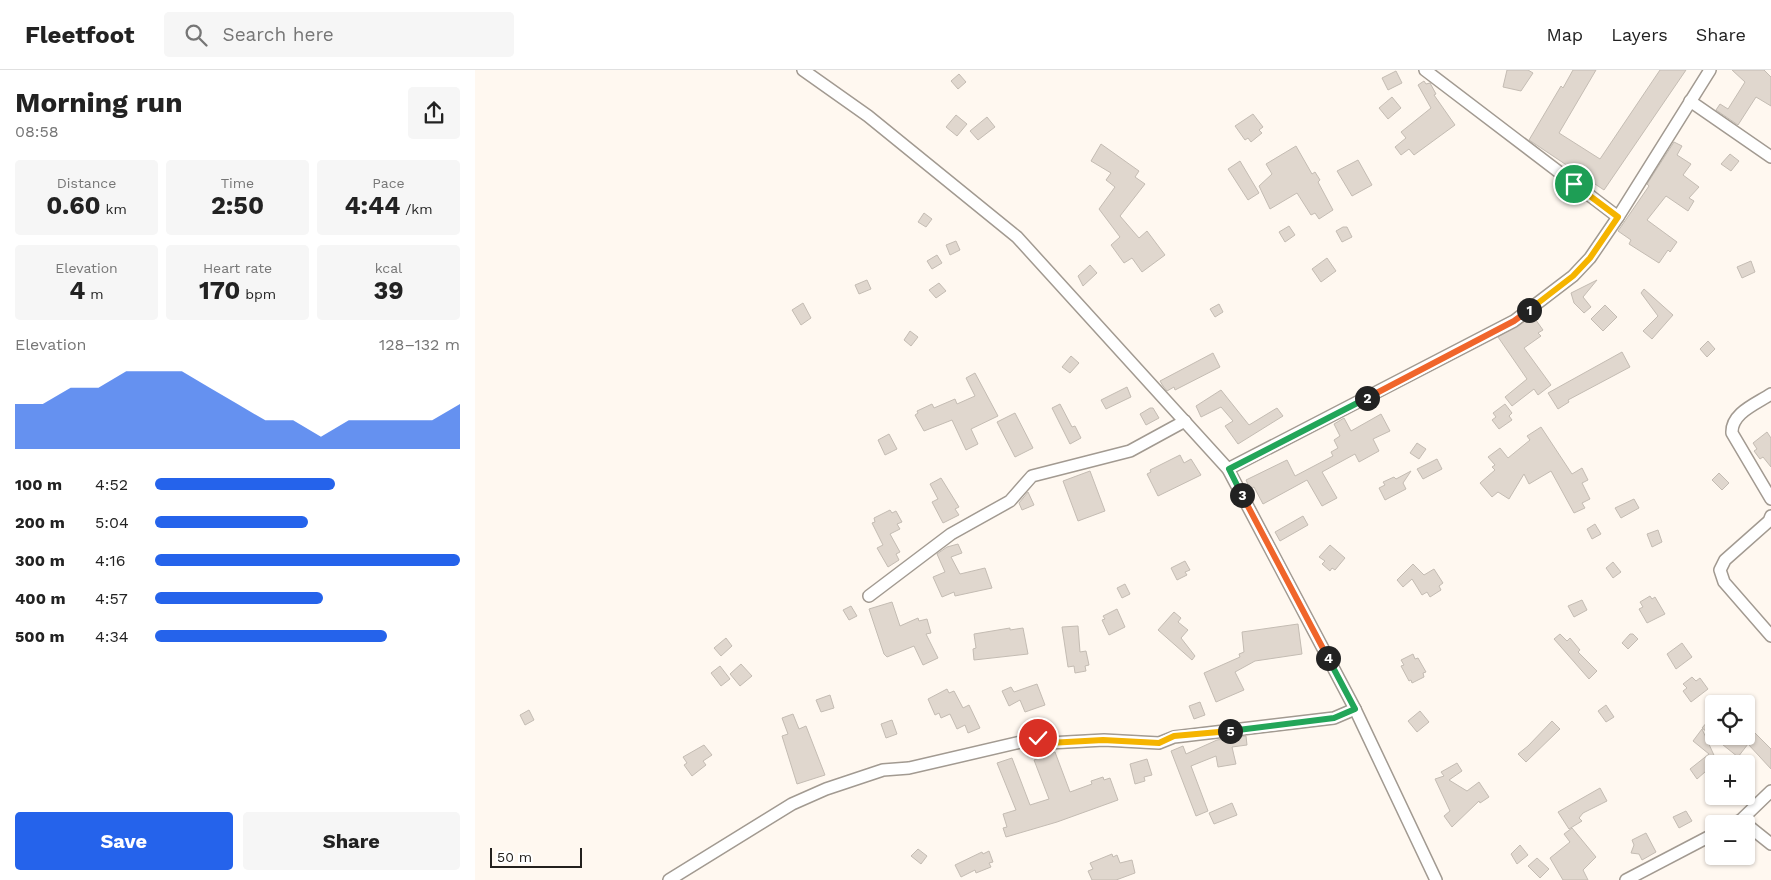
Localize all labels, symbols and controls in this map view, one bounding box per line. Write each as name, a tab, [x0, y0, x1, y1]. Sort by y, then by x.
search box	[164, 12, 514, 57]
text: Fleetfoot	[25, 21, 134, 49]
icon: search	[182, 21, 210, 49]
text: Search here	[222, 23, 334, 46]
text: Map	[1546, 24, 1583, 45]
text: Layers	[1611, 24, 1668, 45]
text: Share	[1696, 24, 1746, 45]
text: Morning run	[15, 86, 183, 119]
button: share	[408, 87, 460, 139]
text: 08:58	[15, 122, 59, 141]
pin	[1553, 163, 1595, 205]
icon: arrive	[1560, 170, 1588, 198]
text: Distance	[57, 175, 116, 191]
text: Time	[221, 175, 254, 191]
text: Pace	[372, 175, 405, 191]
text: 0.60	[46, 191, 101, 220]
text: 2:50	[211, 191, 264, 220]
text: 4:44	[344, 191, 400, 220]
text: km	[101, 201, 127, 217]
text: /km	[400, 201, 433, 217]
text: Elevation	[55, 260, 118, 276]
text: Heart rate	[203, 260, 272, 276]
text: kcal	[375, 260, 402, 276]
text: 4	[69, 276, 86, 305]
text: 170	[199, 276, 240, 305]
text: 39	[373, 276, 404, 305]
text: m	[86, 286, 104, 302]
text: bpm	[240, 286, 276, 302]
pin: 1	[1517, 298, 1541, 322]
text: 1	[1526, 302, 1533, 318]
text: Elevation	[15, 335, 86, 354]
text: 128–132 m	[379, 335, 460, 354]
pin: 2	[1355, 386, 1379, 410]
text: 2	[1363, 390, 1372, 406]
text: 100 m	[15, 475, 62, 494]
text: 4:52	[95, 475, 128, 494]
pin: 3	[1229, 482, 1255, 508]
text: 3	[1238, 487, 1247, 503]
text: 200 m	[15, 513, 65, 532]
text: 5:04	[95, 513, 129, 532]
text: 300 m	[15, 551, 65, 570]
text: 4:16	[95, 551, 125, 570]
text: 400 m	[15, 589, 66, 608]
text: 4:57	[95, 589, 128, 608]
text: 500 m	[15, 627, 65, 646]
text: 4:34	[95, 627, 129, 646]
pin: 4	[1315, 646, 1341, 670]
text: 4	[1324, 650, 1333, 666]
map controls	[1705, 695, 1755, 865]
button: locate	[1705, 695, 1755, 745]
pin	[1017, 717, 1059, 759]
pin: 5	[1217, 718, 1243, 744]
text: 5	[1226, 723, 1235, 739]
icon: check	[1024, 724, 1052, 752]
button: +	[1705, 755, 1755, 805]
button: Save	[15, 812, 233, 870]
button: Share	[243, 812, 460, 870]
button: −	[1705, 815, 1755, 865]
scale bar	[490, 845, 583, 868]
text: 50 m	[497, 849, 532, 865]

